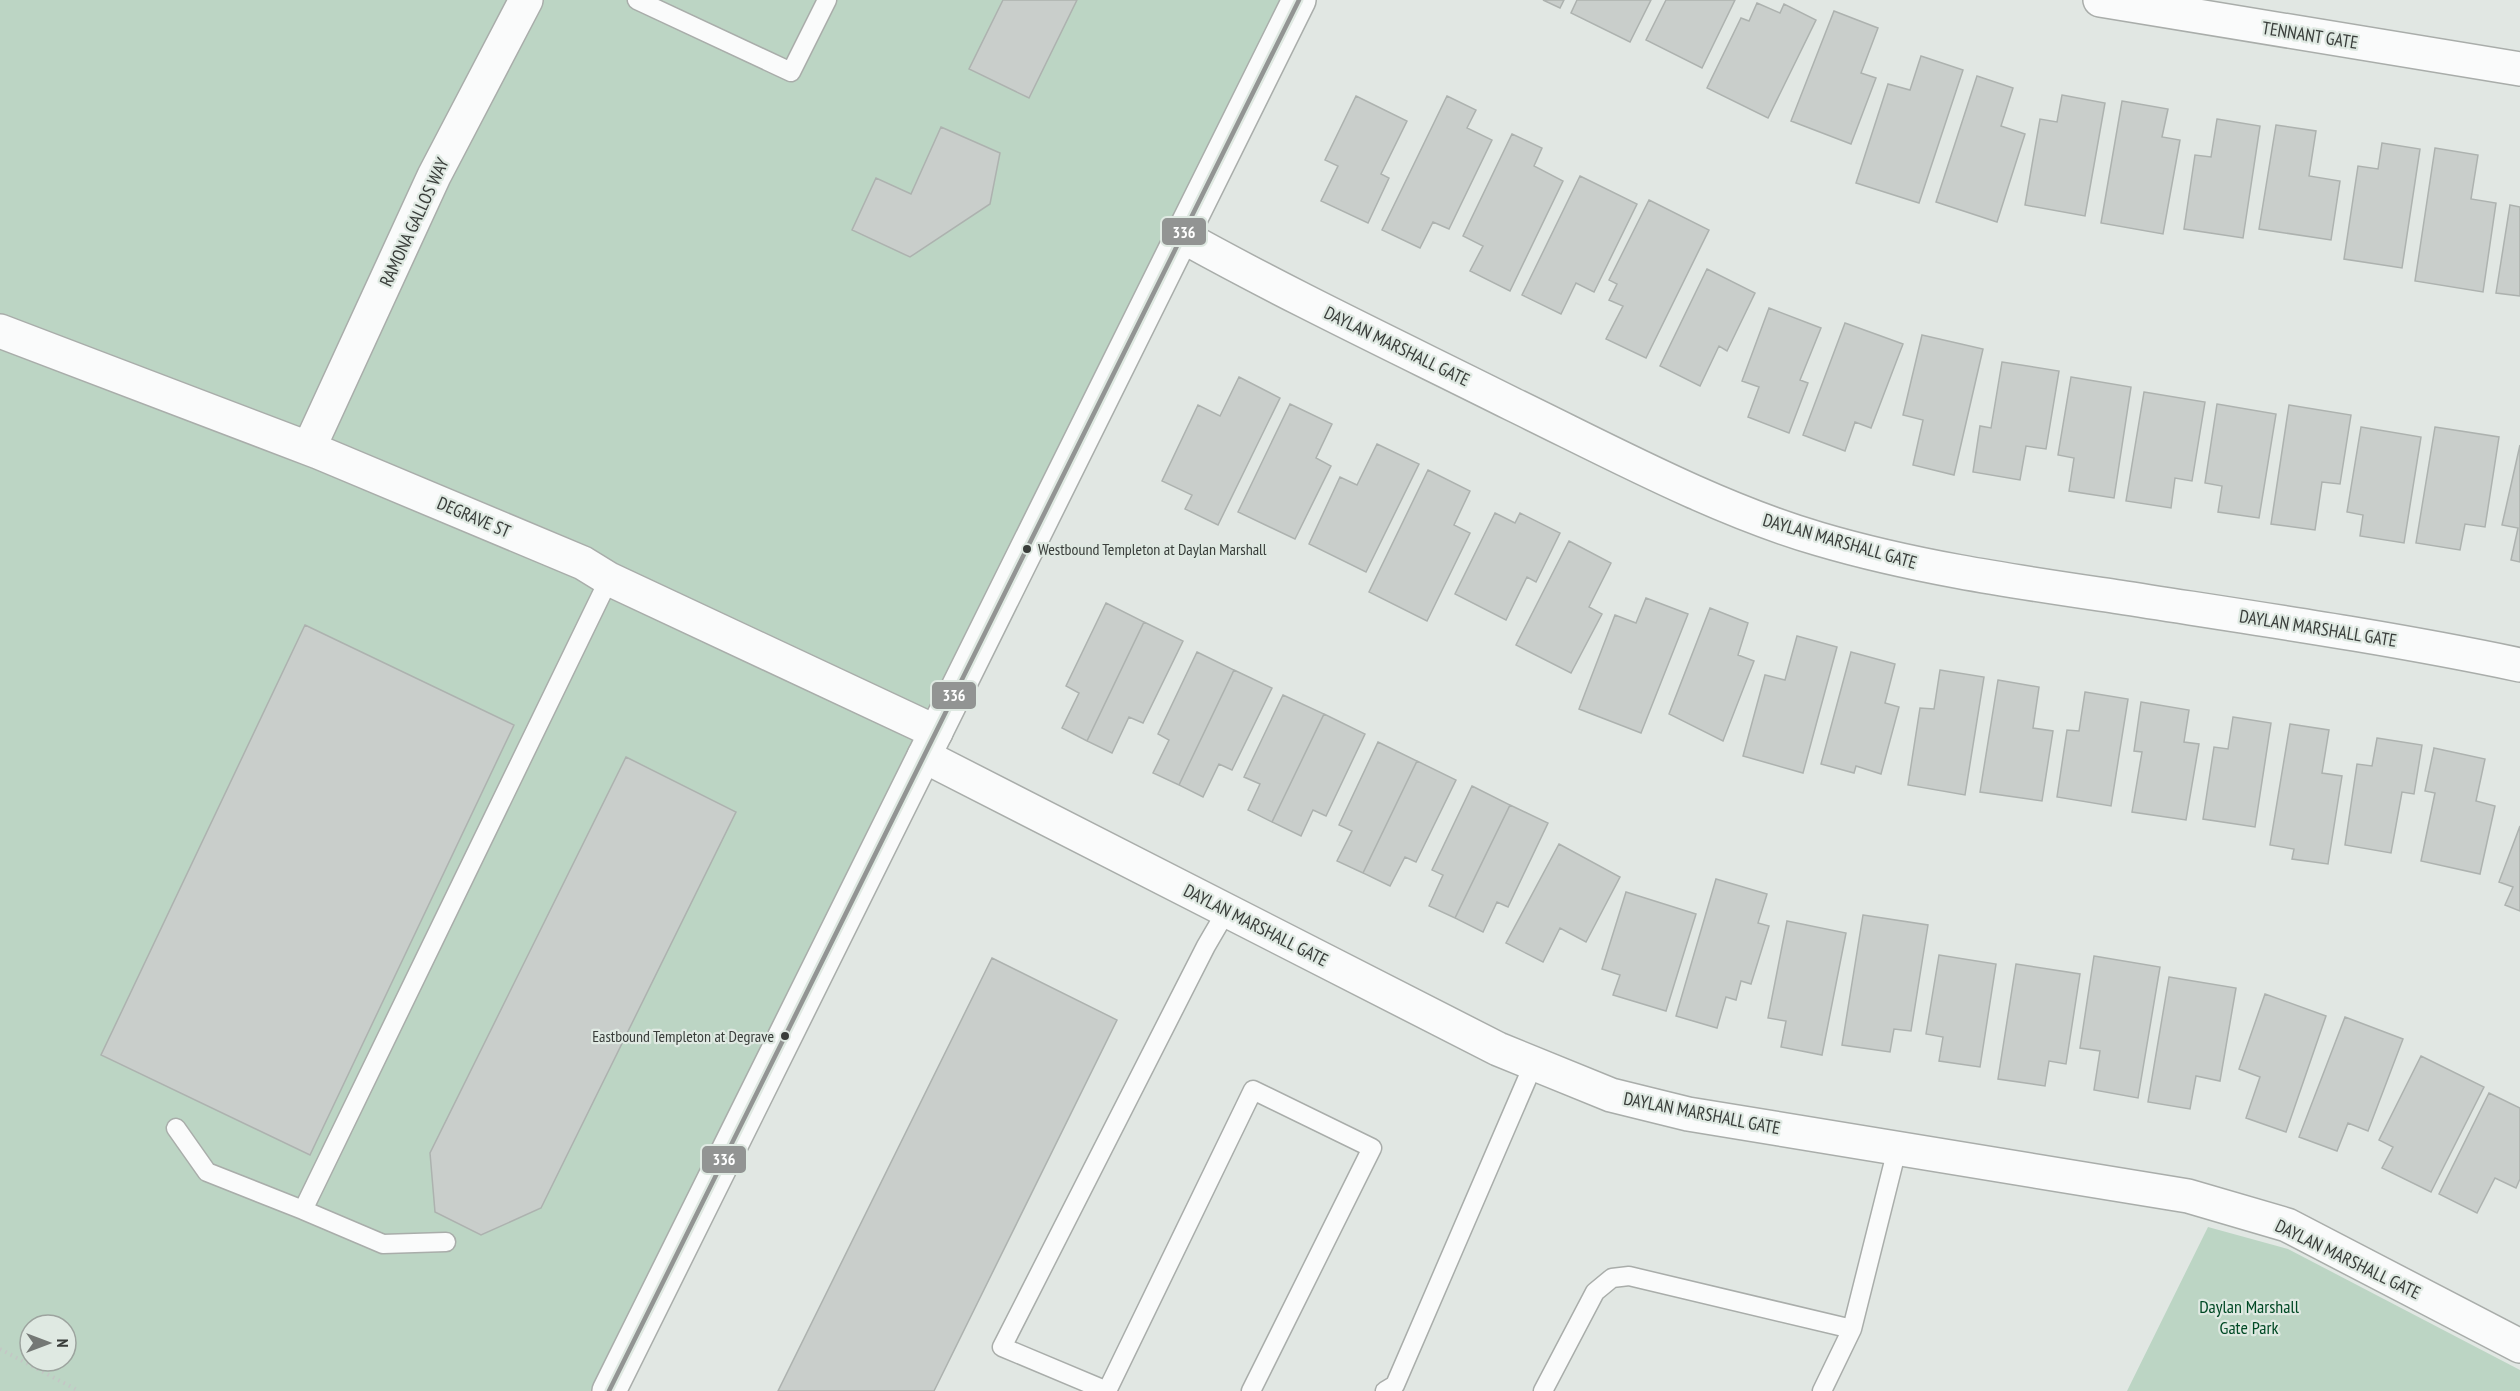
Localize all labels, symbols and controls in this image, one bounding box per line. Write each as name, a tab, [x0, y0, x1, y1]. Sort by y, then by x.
street label: TENNANT GATE	[2260, 16, 2360, 54]
street label: RAMONA GALLOS WAY	[374, 153, 454, 290]
line badge: 336	[1161, 217, 1207, 246]
text: 336	[1173, 222, 1196, 242]
street label: DAYLAN MARSHALL GATE	[1320, 301, 1474, 391]
street label: DEGRAVE ST	[434, 491, 514, 543]
street label: DAYLAN MARSHALL GATE	[1760, 508, 1920, 574]
place label: Westbound Templeton at Daylan Marshall	[1038, 539, 1267, 559]
marker: Westbound Templeton at Daylan Marshall	[1021, 543, 1033, 555]
street label: DAYLAN MARSHALL GATE	[2238, 604, 2398, 652]
line badge: 336	[931, 681, 977, 710]
text: 336	[943, 685, 966, 705]
street label: DAYLAN MARSHALL GATE	[1180, 879, 1332, 971]
place label: Eastbound Templeton at Degrave	[592, 1026, 774, 1046]
marker: Eastbound Templeton at Degrave	[779, 1030, 791, 1042]
street label: DAYLAN MARSHALL GATE	[1622, 1087, 1782, 1139]
line badge: 336	[701, 1145, 747, 1174]
text: 336	[713, 1149, 736, 1169]
street label: DAYLAN MARSHALL GATE	[2271, 1214, 2425, 1304]
park label: Daylan Marshall Gate Park	[2199, 1295, 2300, 1339]
north arrow	[18, 1313, 78, 1373]
text: N	[53, 1339, 73, 1347]

